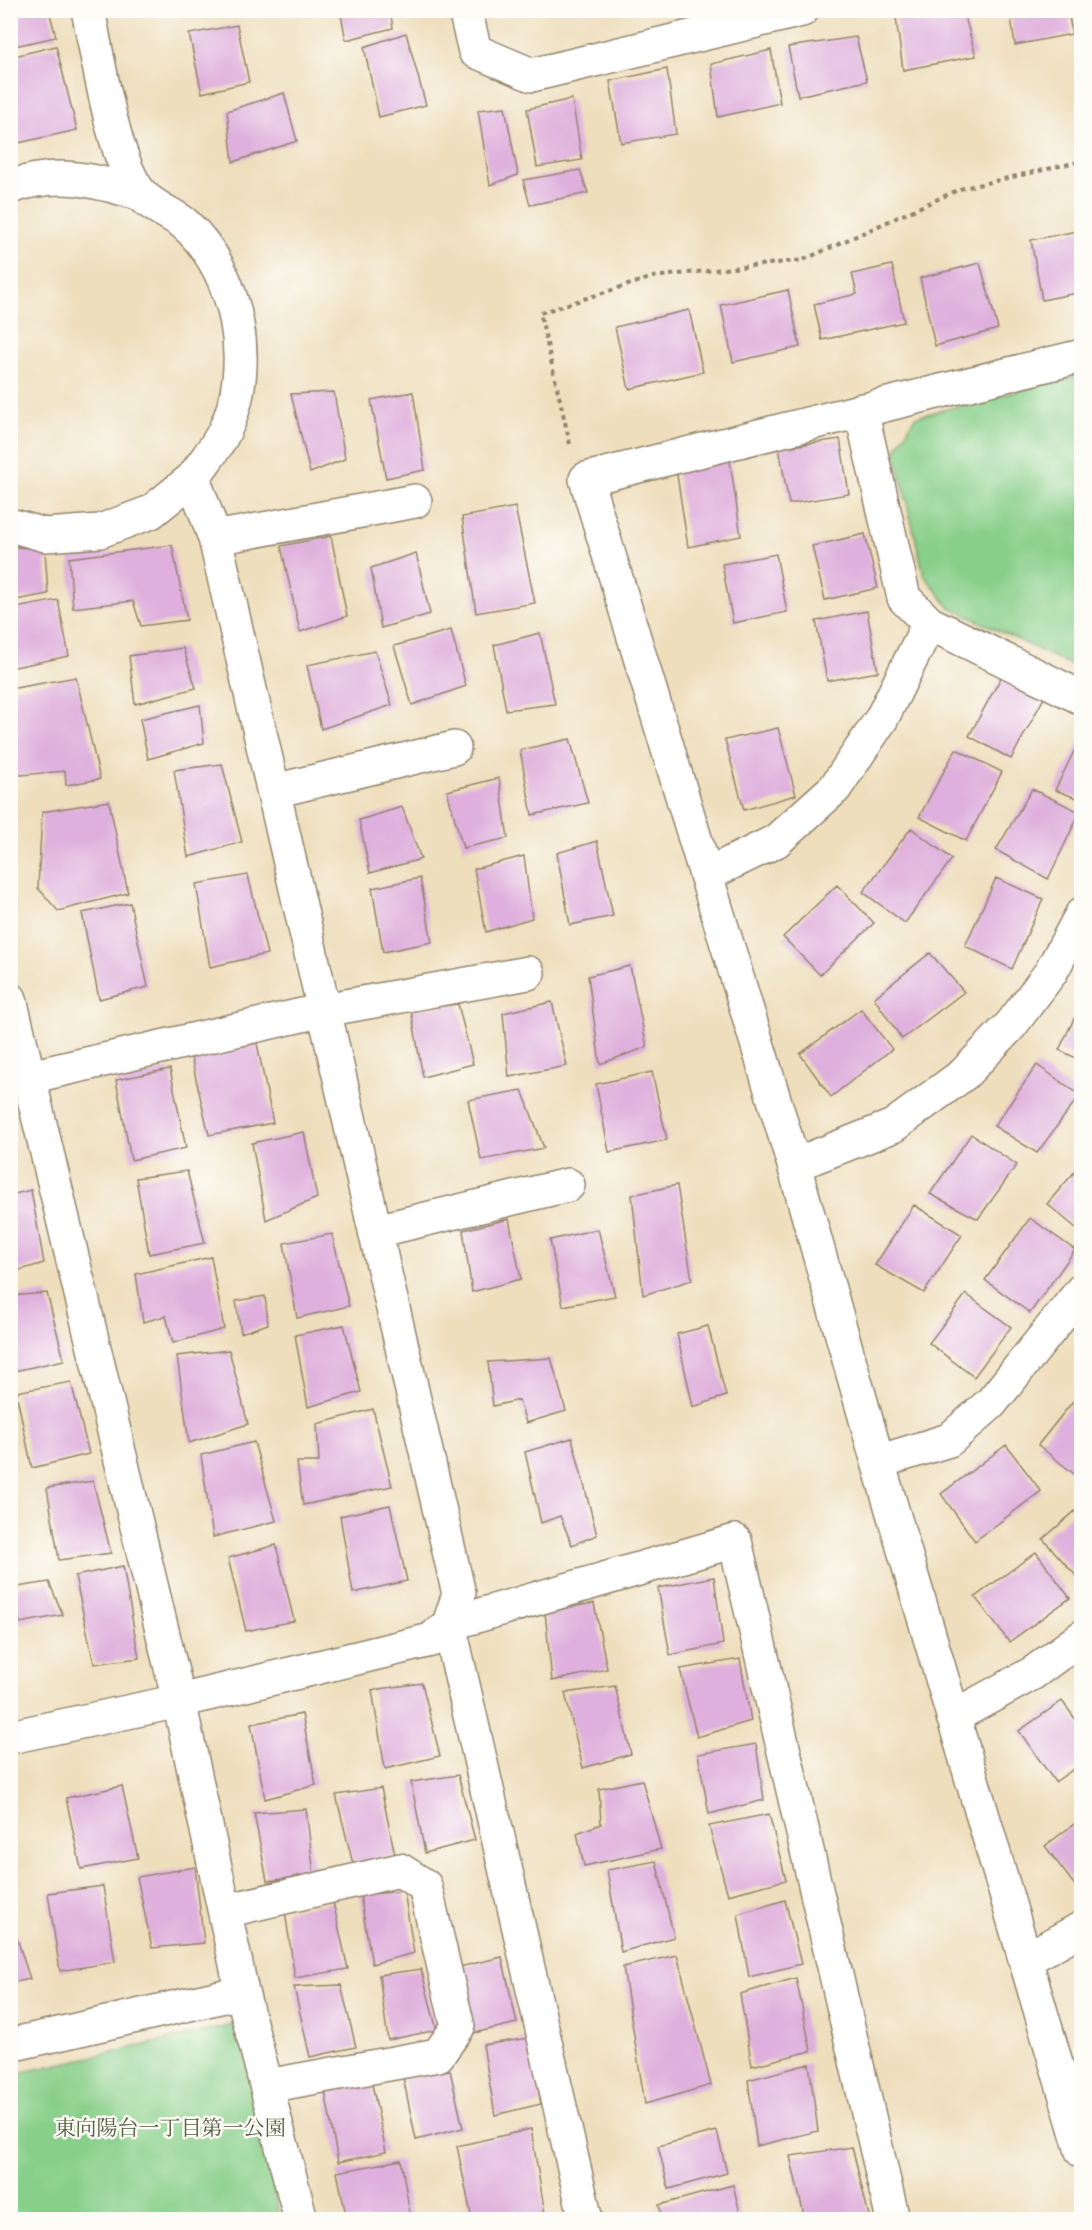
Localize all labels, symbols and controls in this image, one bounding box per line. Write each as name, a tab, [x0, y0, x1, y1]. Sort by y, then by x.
park label: 東向陽台一丁目第一公園	[55, 2115, 286, 2145]

